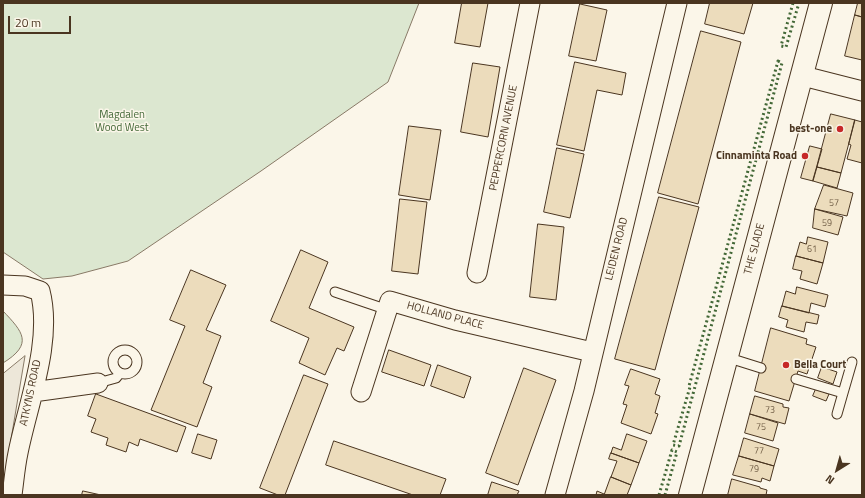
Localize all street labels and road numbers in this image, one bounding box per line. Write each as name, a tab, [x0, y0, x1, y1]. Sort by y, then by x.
street label: PEPPERCORN AVENUE	[487, 84, 521, 192]
street label: LEIDEN ROAD	[603, 216, 631, 282]
street label: THE SLADE	[742, 222, 768, 276]
street label: HOLLAND PLACE	[405, 299, 485, 333]
street label: ATKYNS ROAD	[18, 359, 44, 427]

